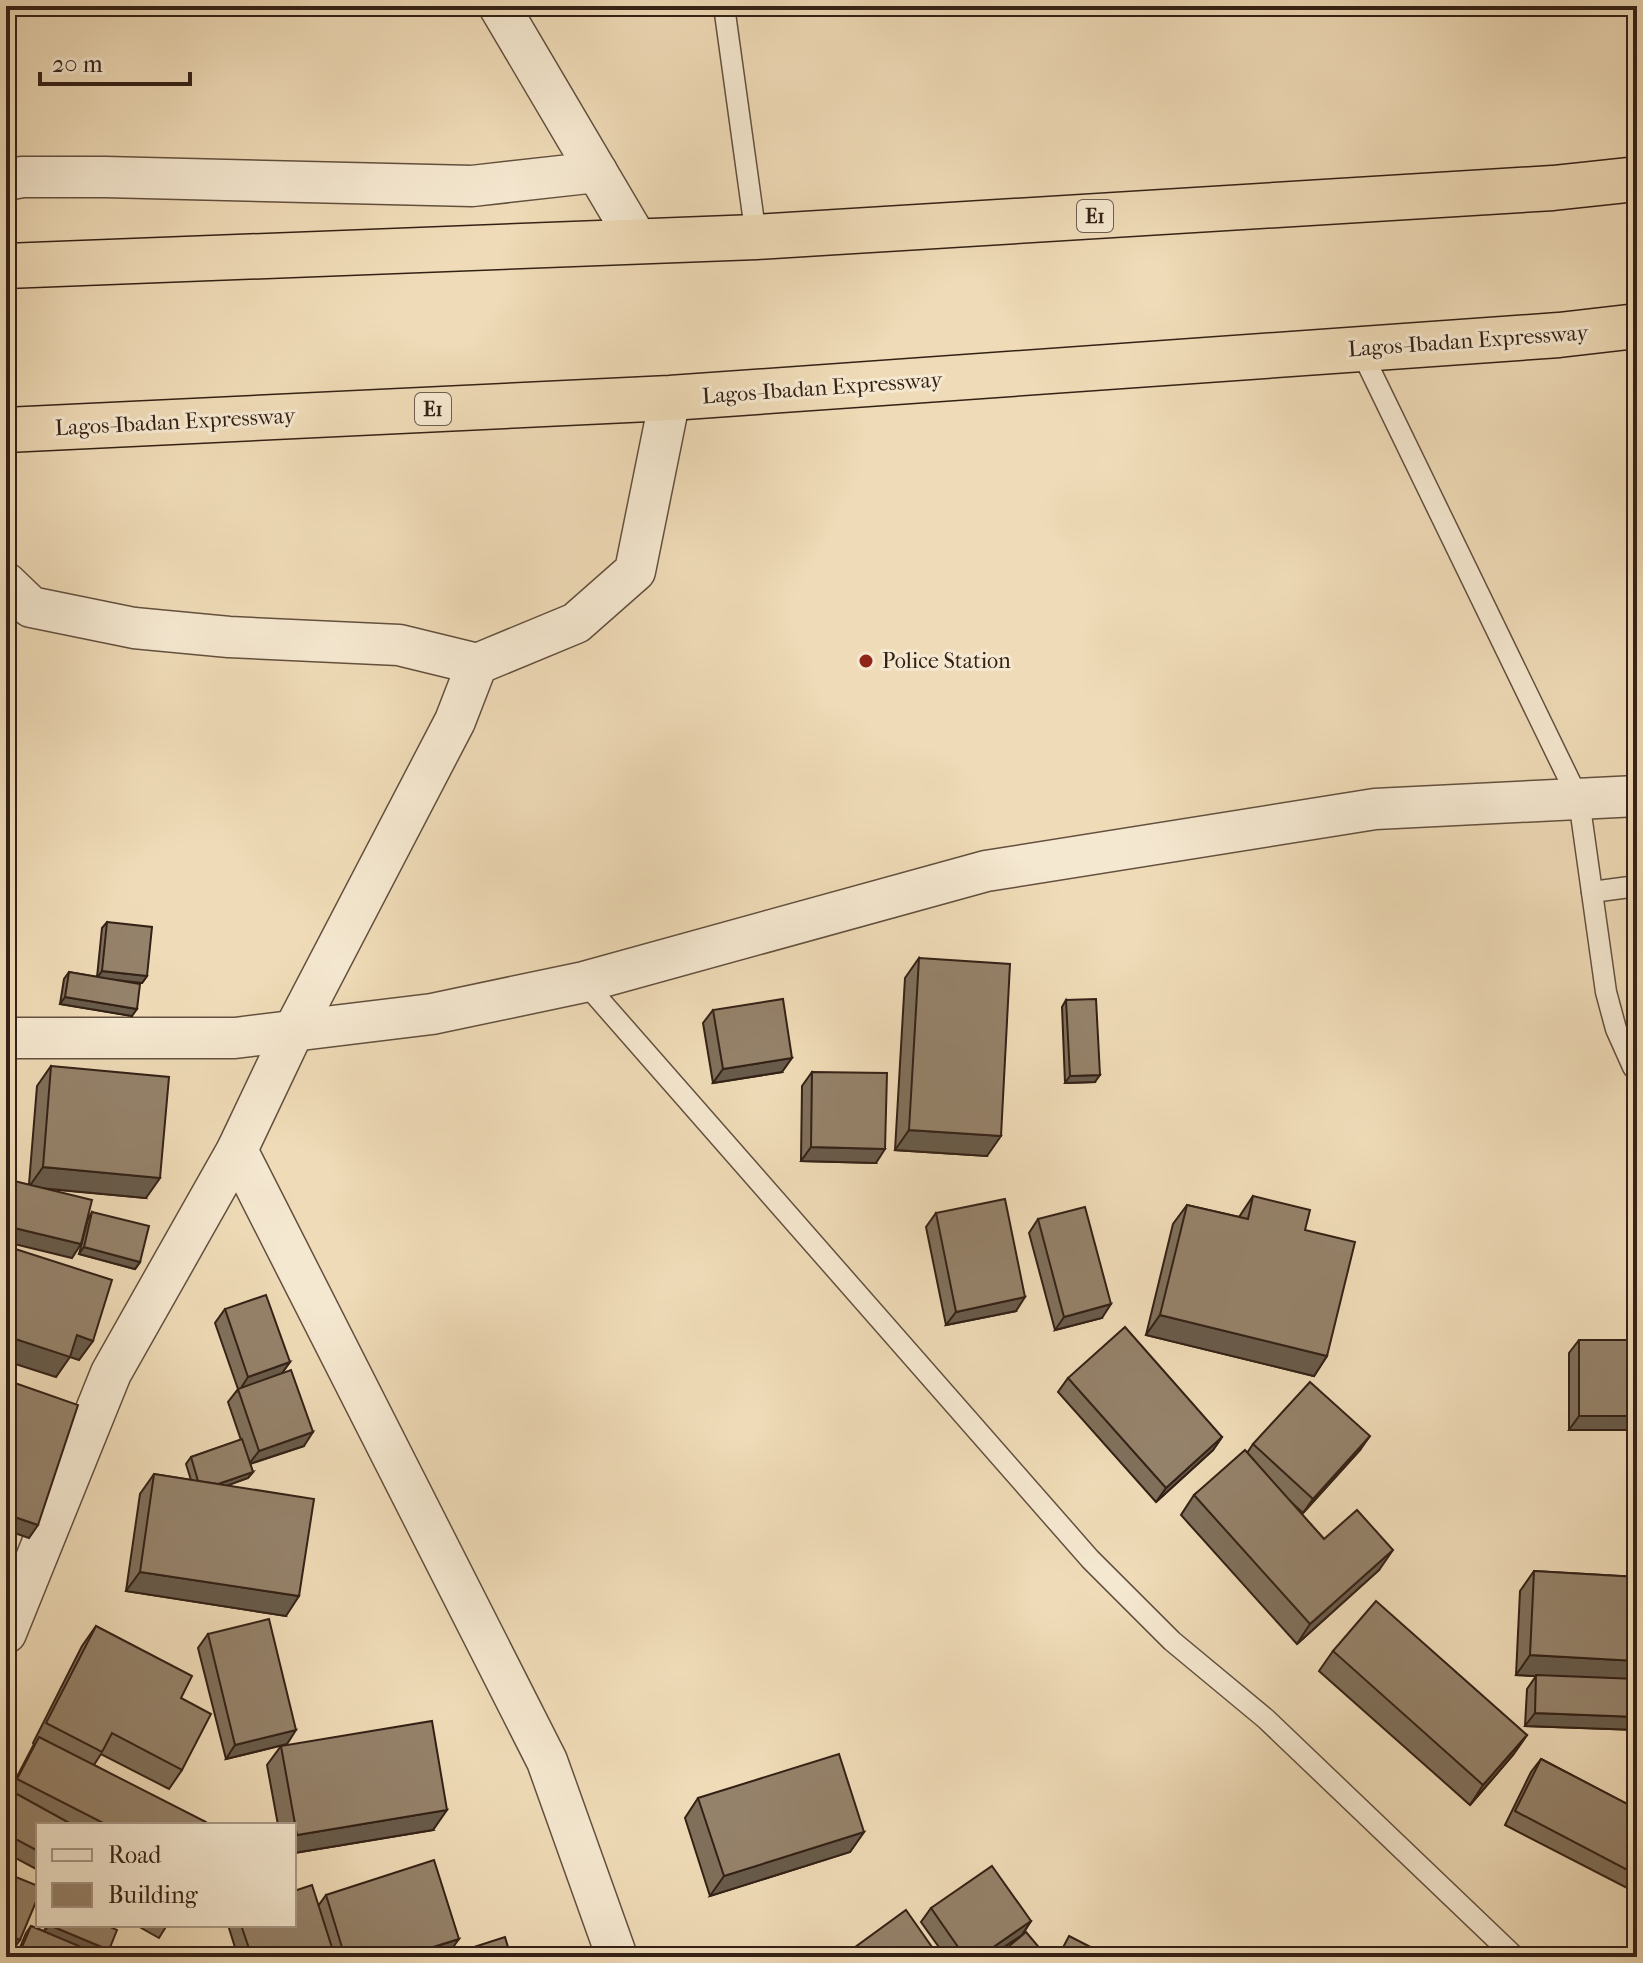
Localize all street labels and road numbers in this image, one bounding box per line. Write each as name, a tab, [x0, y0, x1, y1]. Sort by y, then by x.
road number: E1	[1077, 200, 1113, 232]
street label: Lagos-Ibadan Expressway	[1347, 320, 1590, 362]
street label: Lagos-Ibadan Expressway	[701, 367, 944, 409]
road number: E1	[415, 393, 451, 425]
street label: Lagos-Ibadan Expressway	[54, 403, 297, 441]

